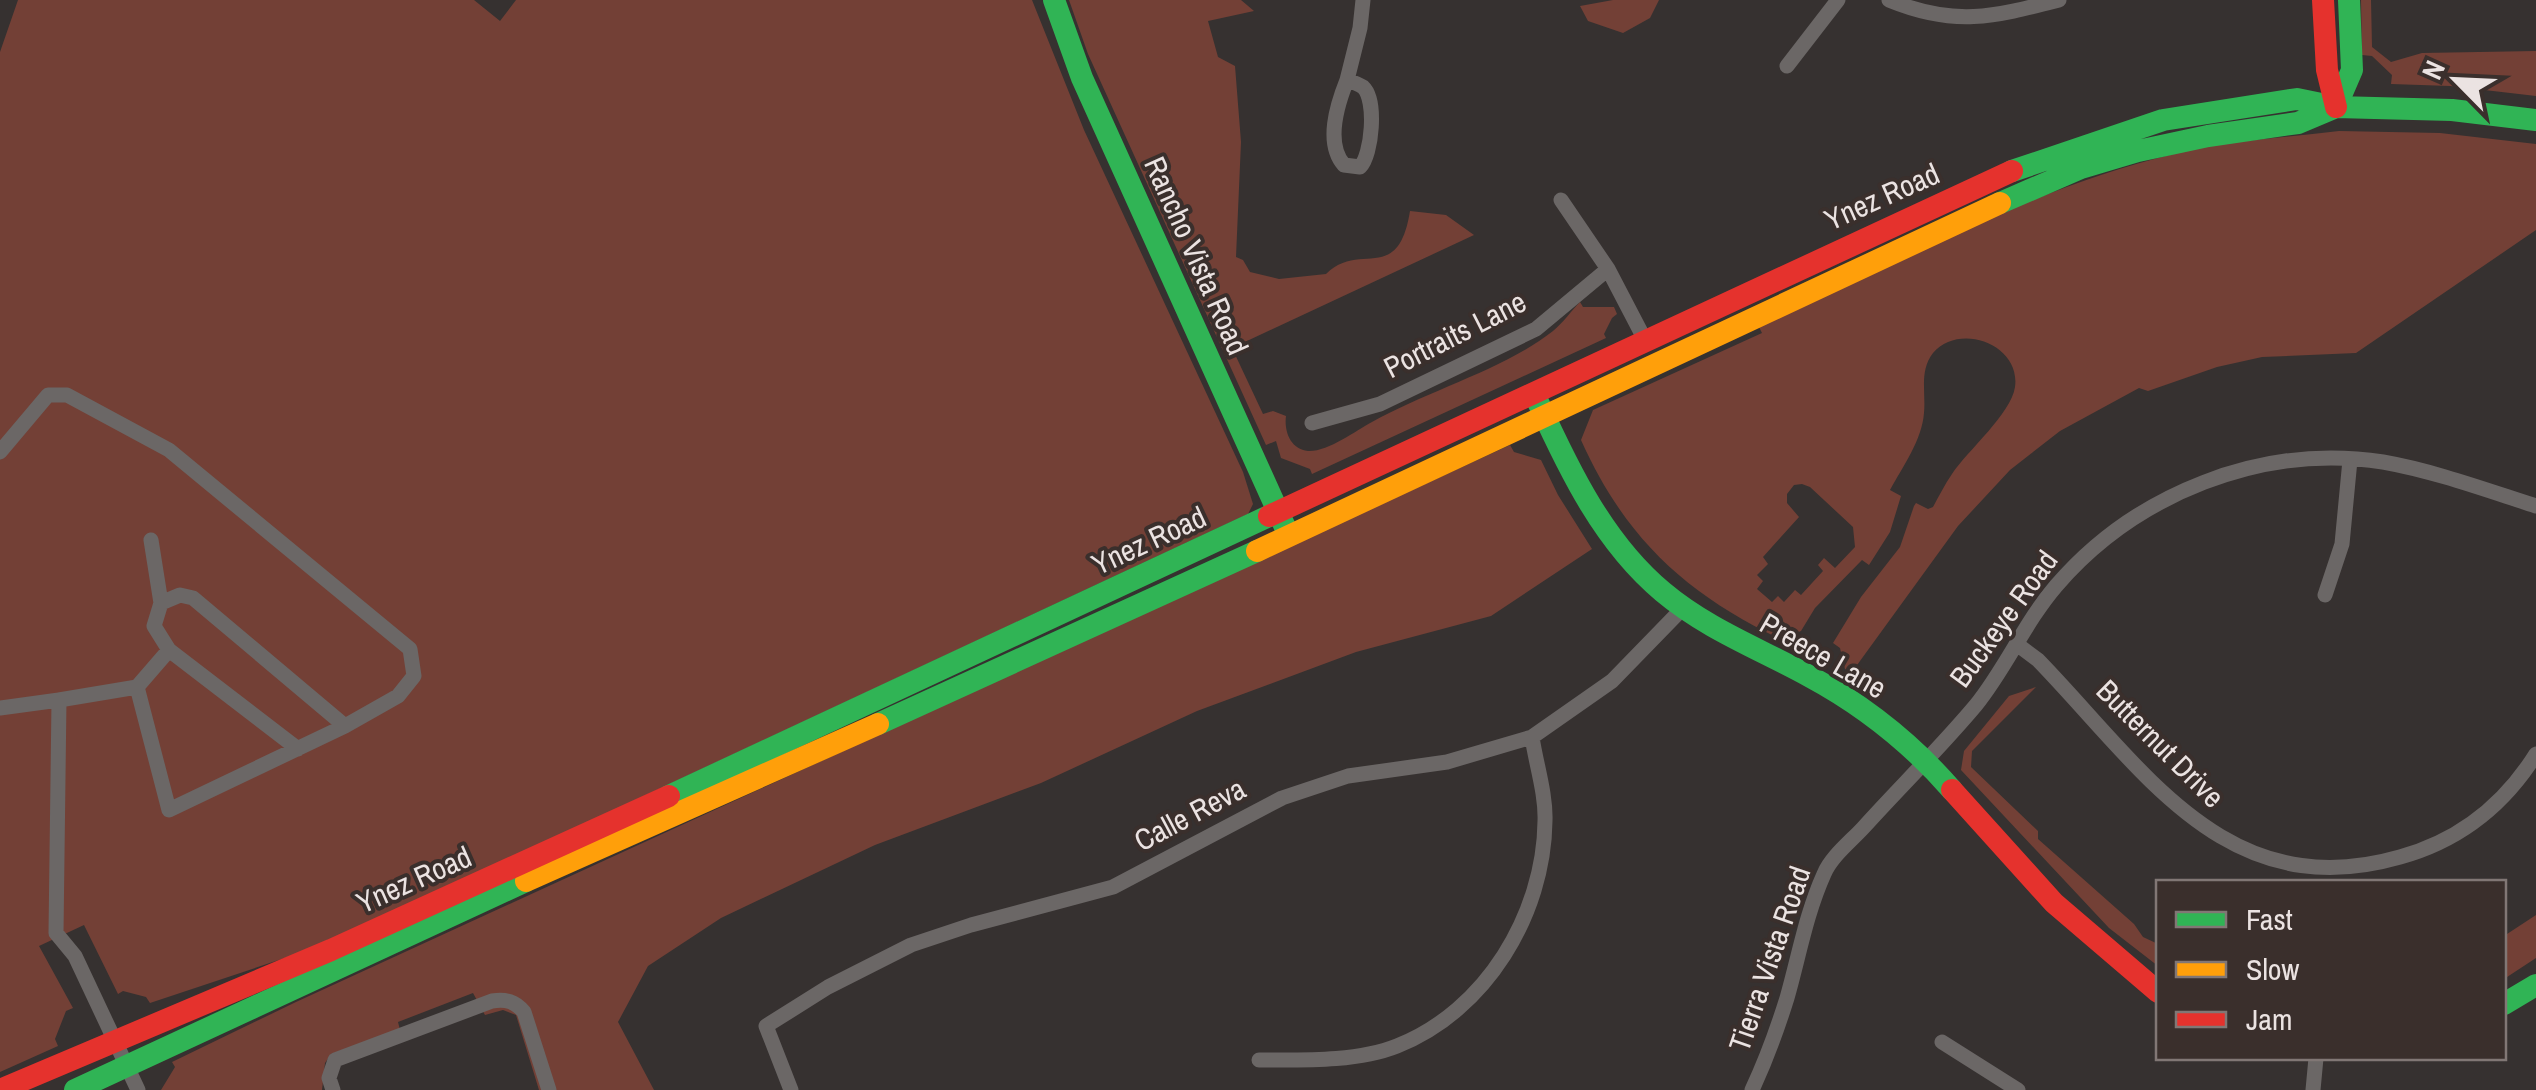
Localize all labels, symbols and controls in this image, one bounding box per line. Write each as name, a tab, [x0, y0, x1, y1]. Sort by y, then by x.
north arrow	[2406, 30, 2506, 130]
text: N	[2412, 55, 2454, 85]
street label: Rancho Vista Road	[1135, 150, 1258, 361]
street label: Ynez Road	[1818, 153, 1945, 239]
street label: Portraits Lane	[1377, 281, 1532, 387]
street label: Ynez Road	[1085, 496, 1212, 584]
street label: Buckeye Road	[1940, 542, 2066, 695]
street label: Preece Lane	[1753, 603, 1894, 707]
street label: Butternut Drive	[2088, 671, 2233, 816]
street label: Calle Reva	[1127, 768, 1252, 860]
street label: Ynez Road	[350, 836, 477, 922]
street label: Tierra Vista Road	[1719, 861, 1819, 1057]
legend	[2156, 880, 2506, 1060]
text: Fast	[2246, 899, 2293, 939]
text: Slow	[2246, 949, 2300, 989]
text: Jam	[2246, 999, 2292, 1039]

